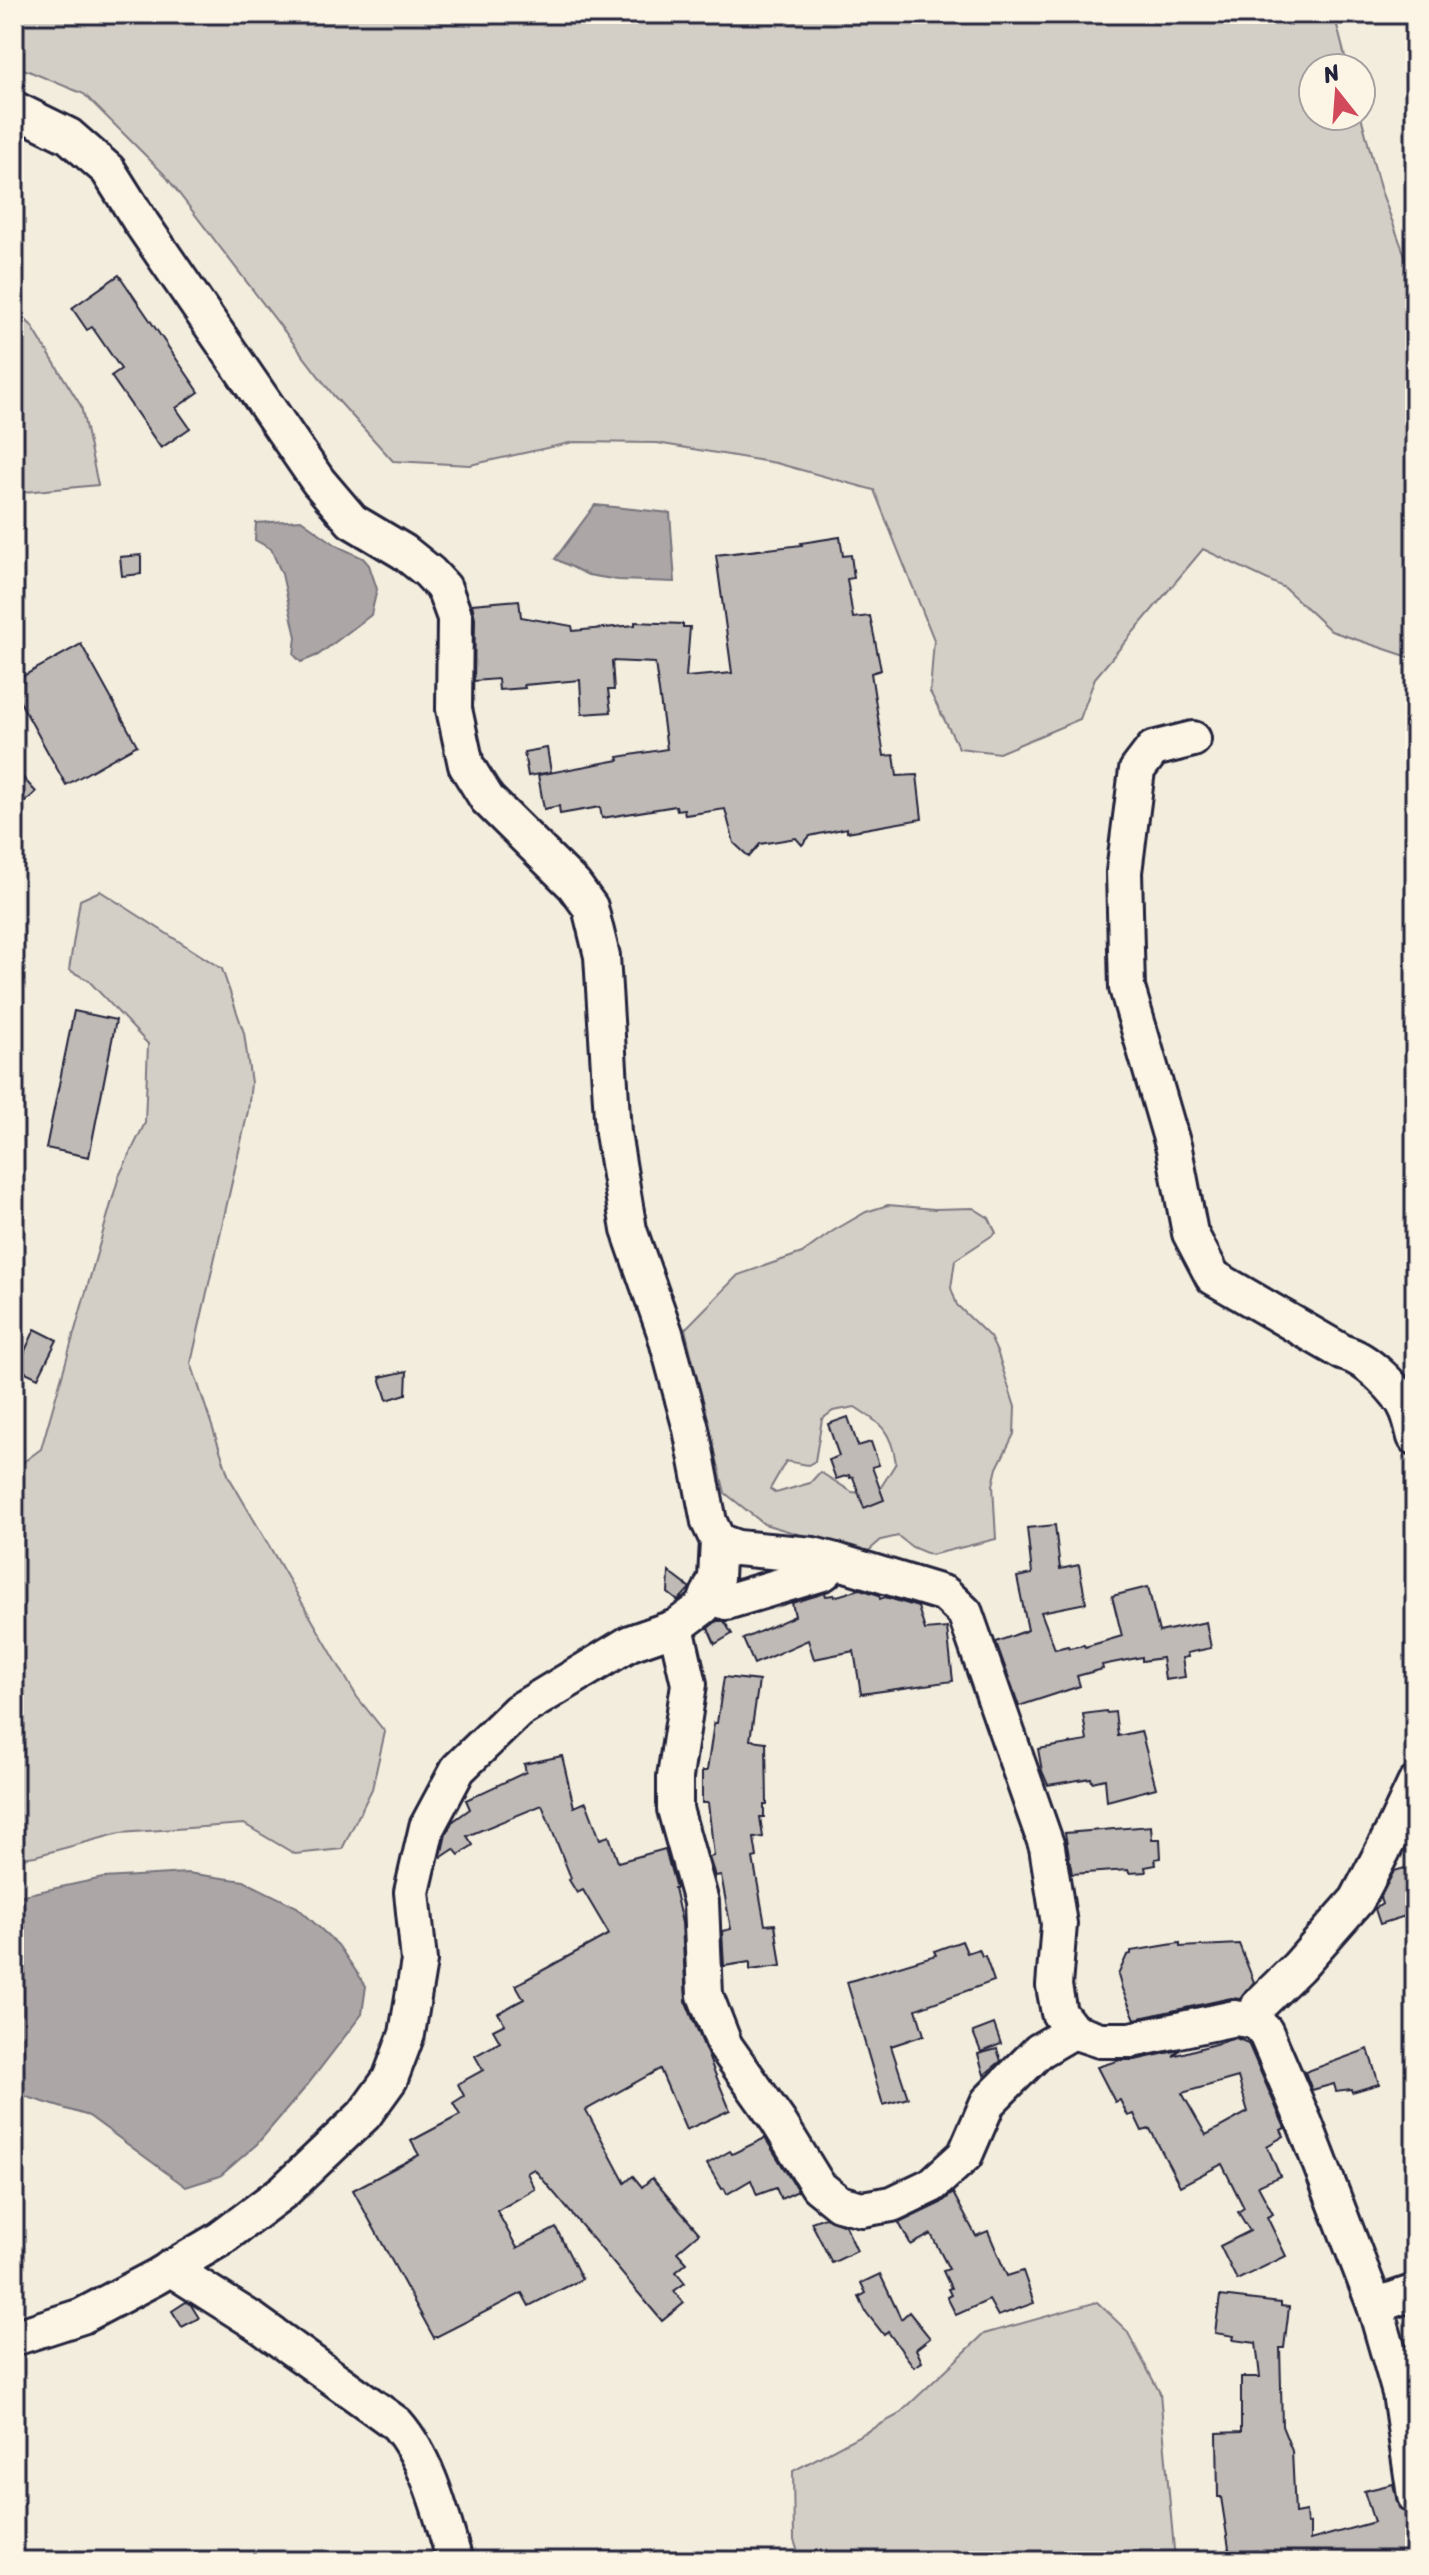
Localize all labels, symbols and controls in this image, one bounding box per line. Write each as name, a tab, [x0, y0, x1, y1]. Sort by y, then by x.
north arrow	[1297, 52, 1377, 132]
text: N	[1317, 52, 1345, 95]

